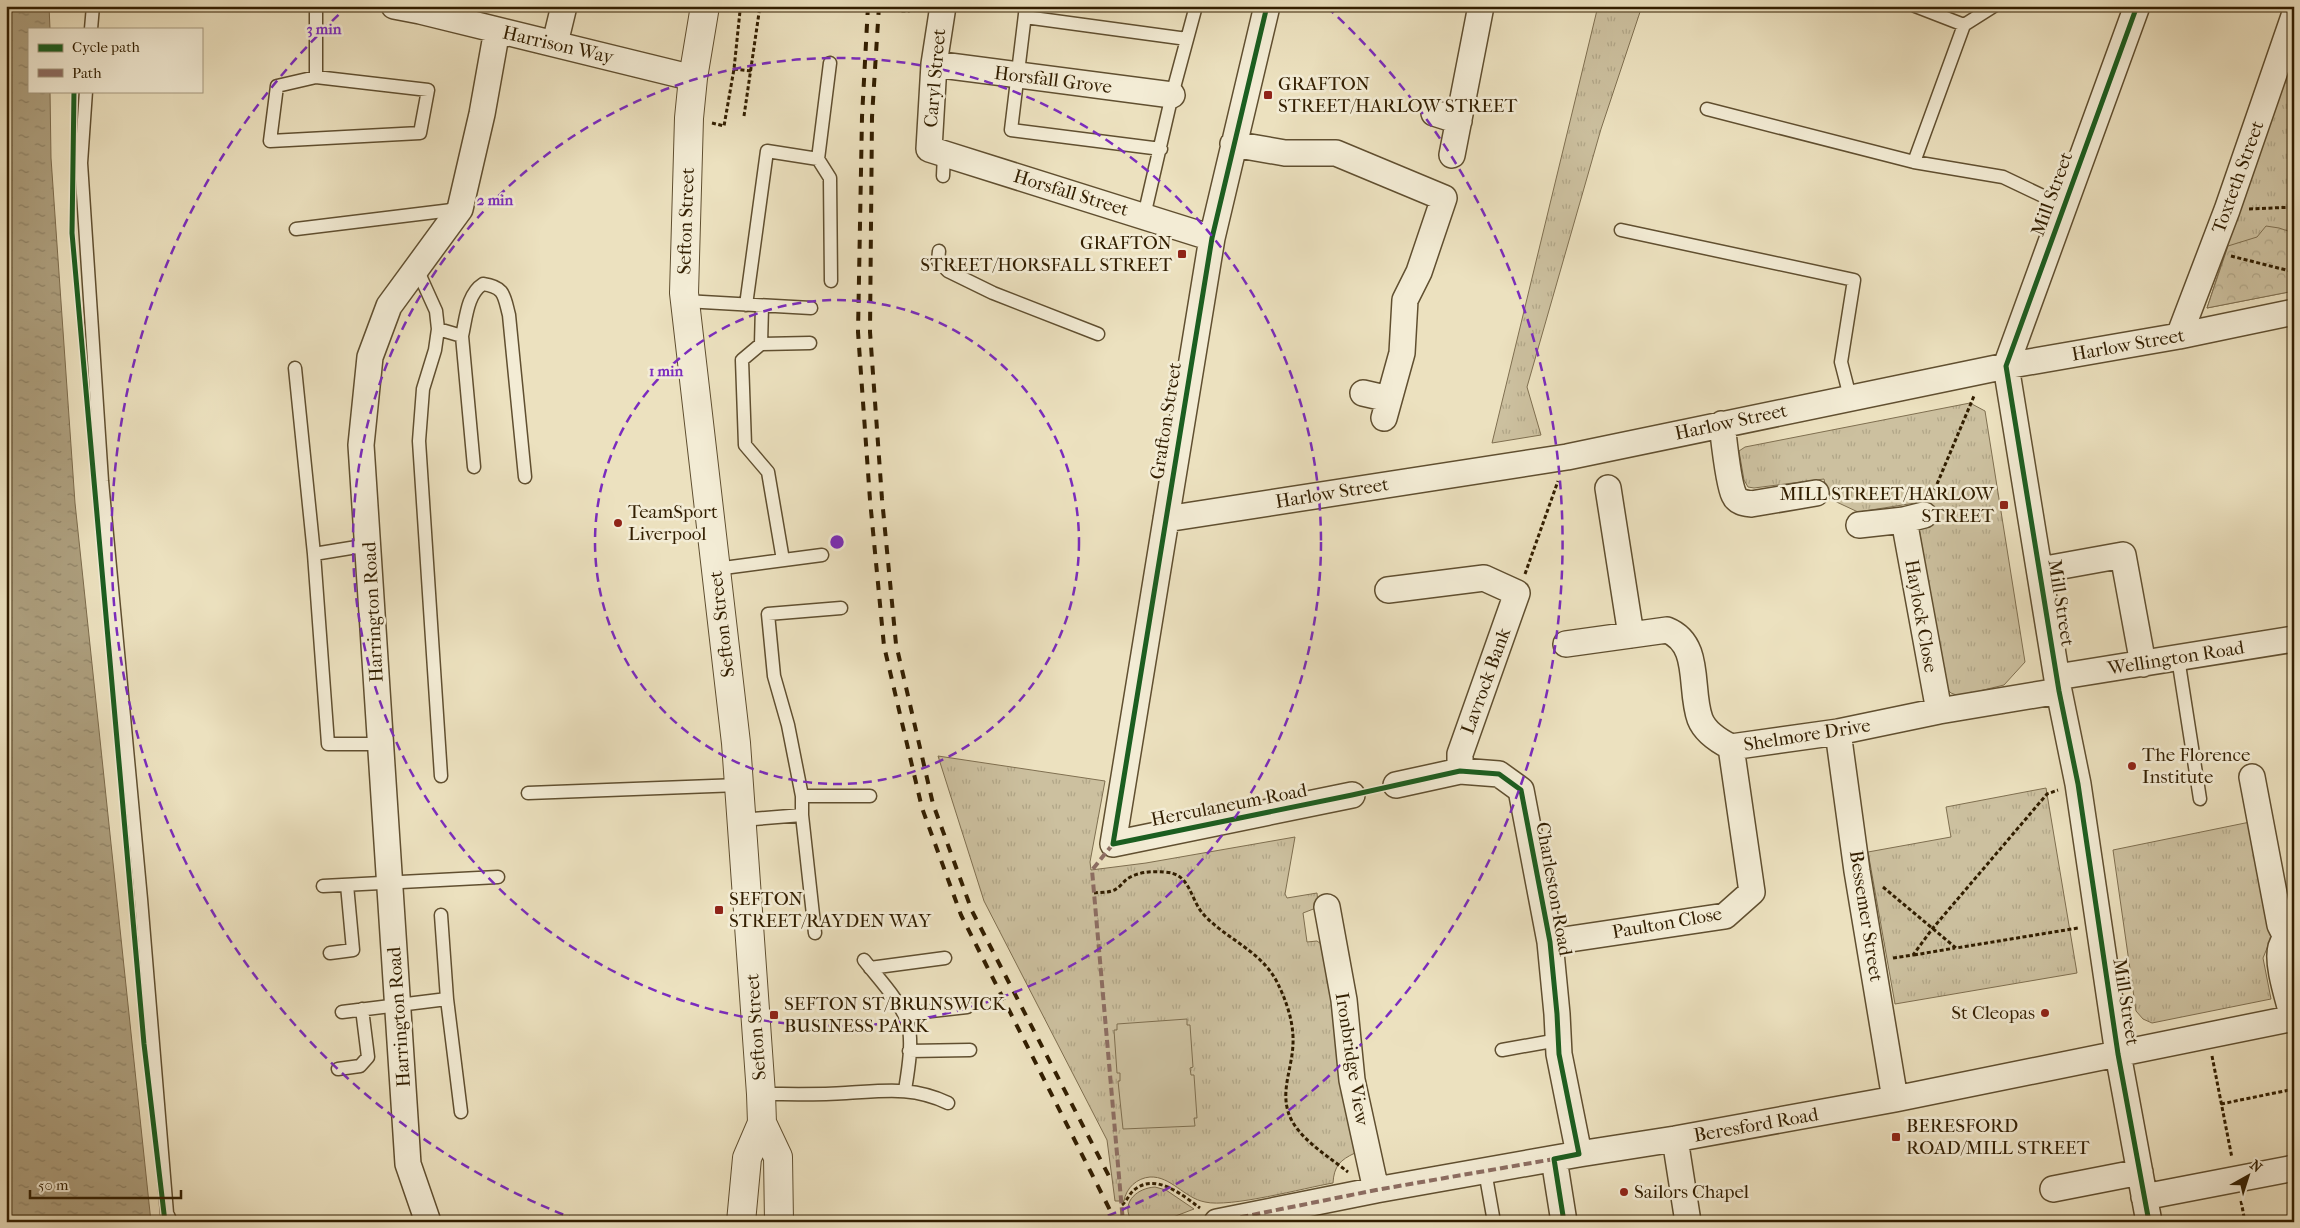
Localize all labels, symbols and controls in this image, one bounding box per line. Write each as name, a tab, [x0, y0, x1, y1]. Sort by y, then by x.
text: 3 min	[307, 20, 342, 38]
street label: Harrison Way	[500, 22, 616, 69]
street label: Caryl Street	[920, 27, 950, 128]
legend	[28, 28, 202, 92]
text: Cycle path	[72, 38, 140, 56]
street label: Horsfall Grove	[993, 62, 1113, 98]
text: Path	[72, 64, 102, 82]
place label: GRAFTON STREET/HARLOW STREET	[1278, 73, 1517, 117]
marker: GRAFTON STREET/HARLOW STREET	[1262, 89, 1274, 101]
street label: Toxteth Street	[2207, 118, 2269, 236]
street label: Mill Street	[2027, 149, 2077, 239]
street label: Horsfall Street	[1011, 165, 1131, 221]
street label: Sefton Street	[673, 167, 699, 275]
text: 2 min	[477, 191, 514, 209]
place label: GRAFTON STREET/HORSFALL STREET	[920, 232, 1173, 276]
marker: GRAFTON STREET/HORSFALL STREET	[1176, 248, 1188, 260]
street label: Harlow Street	[2070, 324, 2186, 366]
street label: Grafton Street	[1146, 361, 1186, 481]
text: 1 min	[649, 362, 683, 380]
street label: Harlow Street	[1673, 399, 1789, 445]
street label: Harlow Street	[1274, 473, 1390, 513]
place label: MILL STREET/HARLOW STREET	[1779, 483, 1995, 527]
marker: MILL STREET/HARLOW STREET	[1998, 499, 2010, 511]
place label: TeamSport Liverpool	[628, 501, 718, 545]
marker: TeamSport Liverpool	[612, 517, 624, 529]
centre of rings	[828, 533, 846, 551]
street label: Harrington Road	[358, 541, 388, 683]
street label: Haylock Close	[1900, 558, 1942, 674]
street label: Mill Street	[2043, 558, 2079, 648]
street label: Sefton Street	[705, 569, 739, 678]
street label: Lavrock Bank	[1457, 625, 1515, 737]
street label: Wellington Road	[2105, 636, 2247, 680]
street label: Shelmore Drive	[1742, 714, 1872, 756]
place label: The Florence Institute	[2142, 744, 2250, 788]
marker: The Florence Institute	[2126, 760, 2138, 772]
street label: Herculaneum Road	[1149, 779, 1310, 831]
street label: Charleston Road	[1531, 820, 1577, 958]
street label: Bessemer Street	[1845, 849, 1887, 983]
place label: SEFTON STREET/RAYDEN WAY	[729, 888, 932, 932]
street label: Paulton Close	[1610, 903, 1724, 943]
marker: SEFTON STREET/RAYDEN WAY	[713, 904, 725, 916]
street label: Harrington Road	[383, 945, 415, 1088]
street label: Mill Street	[2108, 957, 2144, 1047]
street label: Sefton Street	[741, 973, 771, 1081]
street label: Ironbridge View	[1331, 991, 1374, 1128]
place label: SEFTON ST/BRUNSWICK BUSINESS PARK	[784, 993, 1007, 1037]
place label: St Cleopas	[1951, 1002, 2035, 1024]
marker: St Cleopas	[2039, 1007, 2051, 1019]
marker: SEFTON ST/BRUNSWICK BUSINESS PARK	[768, 1009, 780, 1021]
street label: Beresford Road	[1692, 1103, 1821, 1147]
place label: BERESFORD ROAD/MILL STREET	[1906, 1115, 2090, 1159]
marker: BERESFORD ROAD/MILL STREET	[1890, 1131, 1902, 1143]
north arrow	[2222, 1150, 2272, 1200]
text: N	[2246, 1156, 2266, 1176]
scale bar	[30, 1168, 181, 1200]
text: 50 m	[38, 1176, 69, 1194]
place label: Sailors Chapel	[1634, 1181, 1749, 1203]
marker: Sailors Chapel	[1618, 1186, 1630, 1198]

